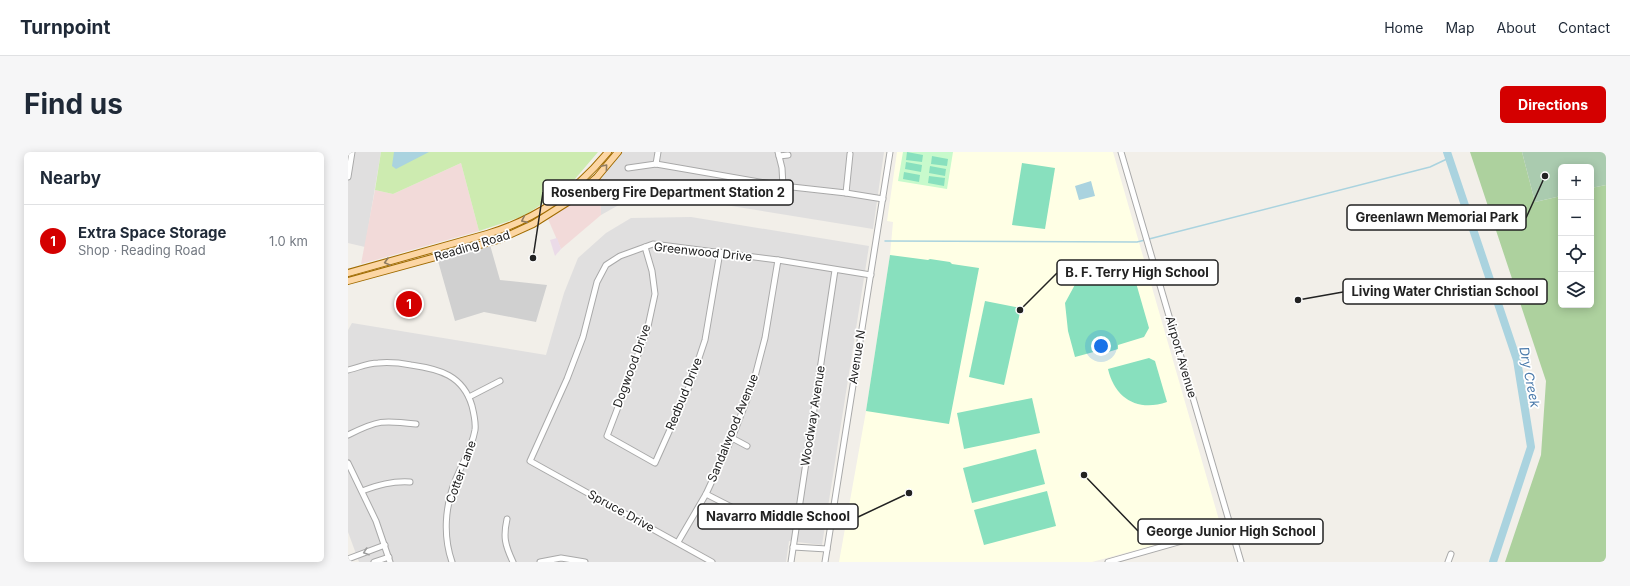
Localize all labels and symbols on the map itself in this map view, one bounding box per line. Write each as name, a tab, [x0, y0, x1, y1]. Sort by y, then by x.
one-way arrow	[601, 164, 608, 172]
callout: Rosenberg Fire Department Station 2	[543, 180, 793, 205]
text: Rosenberg Fire Department Station 2	[551, 184, 785, 200]
callout: Greenlawn Memorial Park	[1347, 205, 1526, 230]
text: Greenlawn Memorial Park	[1355, 209, 1519, 225]
one-way arrow	[521, 215, 529, 223]
street label: Reading Road	[432, 227, 512, 264]
street label: Greenwood Drive	[653, 239, 753, 264]
one-way arrow	[383, 257, 390, 266]
callout: B. F. Terry High School	[1057, 260, 1218, 285]
text: B. F. Terry High School	[1065, 264, 1209, 280]
callout: Living Water Christian School	[1343, 279, 1547, 304]
text: Living Water Christian School	[1351, 283, 1539, 299]
pin: 1	[396, 289, 422, 319]
street label: Airport Avenue	[1163, 314, 1200, 400]
street label: Dogwood Drive	[609, 322, 654, 410]
street label: Avenue N	[845, 329, 868, 385]
your location	[1091, 336, 1111, 356]
water label: Dry Creek	[1516, 345, 1544, 410]
street label: Redbud Drive	[662, 355, 705, 432]
street label: Woodway Avenue	[797, 365, 828, 467]
street label: Sandalwood Avenue	[704, 372, 761, 484]
street label: Cotter Lane	[442, 438, 479, 505]
street label: Spruce Drive	[585, 486, 657, 535]
callout: Navarro Middle School	[698, 504, 858, 529]
text: Navarro Middle School	[706, 508, 850, 524]
callout: George Junior High School	[1138, 519, 1323, 544]
text: George Junior High School	[1146, 523, 1316, 539]
one-way arrow	[363, 547, 370, 556]

